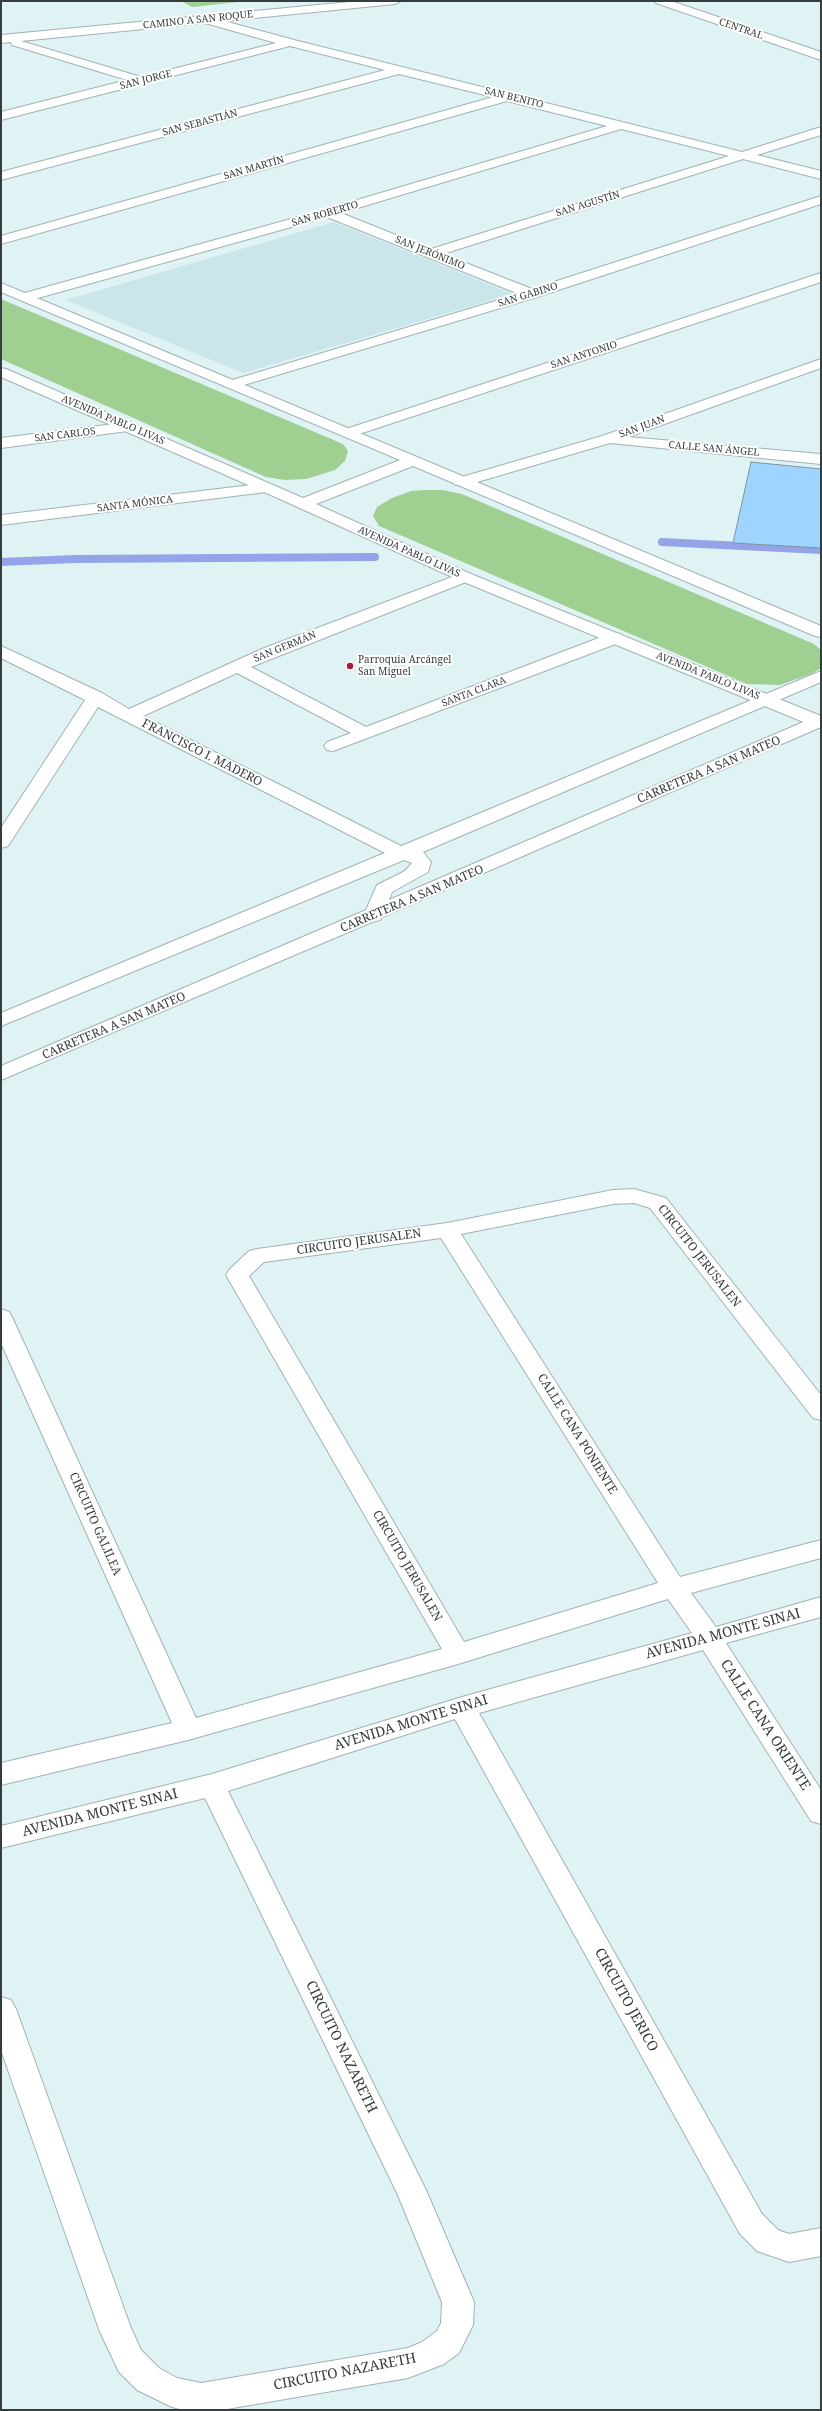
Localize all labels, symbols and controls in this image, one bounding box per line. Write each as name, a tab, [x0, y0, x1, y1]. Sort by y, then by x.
street label: CAMINO A SAN ROQUE	[142, 8, 254, 32]
street label: CENTRAL	[717, 16, 765, 42]
street label: SAN JORGE	[119, 68, 173, 92]
street label: SAN BENITO	[483, 85, 545, 111]
street label: SAN SEBASTIÁN	[161, 107, 239, 139]
street label: SAN MARTÍN	[222, 154, 286, 182]
street label: SAN AGUSTÍN	[555, 189, 621, 219]
street label: SAN ROBERTO	[290, 199, 360, 229]
street label: SAN JERÓNIMO	[393, 234, 467, 272]
street label: SAN GABINO	[497, 280, 559, 310]
street label: SAN ANTONIO	[549, 339, 619, 371]
street label: AVENIDA PABLO LIVAS	[60, 393, 166, 447]
street label: SAN JUAN	[618, 413, 666, 441]
street label: SAN CARLOS	[34, 425, 96, 445]
street label: CALLE SAN ÁNGEL	[668, 439, 760, 459]
street label: SANTA MÓNICA	[96, 493, 174, 515]
street label: AVENIDA PABLO LIVAS	[356, 524, 462, 580]
street label: SAN GERMÁN	[252, 629, 318, 665]
street label: AVENIDA PABLO LIVAS	[654, 650, 762, 702]
place label: Parroquia Arcángel San Miguel	[358, 654, 451, 678]
marker: Parroquia Arcángel San Miguel	[345, 661, 355, 671]
street label: SANTA CLARA	[440, 674, 508, 710]
street label: FRANCISCO I. MADERO	[139, 716, 265, 790]
street label: CARRETERA A SAN MATEO	[635, 733, 783, 807]
street label: CARRETERA A SAN MATEO	[338, 862, 486, 936]
street label: CARRETERA A SAN MATEO	[40, 989, 188, 1063]
street label: CIRCUITO JERUSALEN	[655, 1202, 743, 1310]
street label: CIRCUITO JERUSALEN	[296, 1226, 422, 1258]
street label: CALLE CANA PONIENTE	[534, 1371, 620, 1497]
street label: CIRCUITO GALILEA	[66, 1470, 124, 1578]
street label: CIRCUITO JERUSALEN	[369, 1508, 445, 1624]
street label: AVENIDA MONTE SINAI	[644, 1605, 802, 1663]
street label: CALLE CANA ORIENTE	[716, 1657, 814, 1793]
street label: AVENIDA MONTE SINAI	[332, 1692, 490, 1754]
street label: AVENIDA MONTE SINAI	[20, 1786, 180, 1840]
street label: CIRCUITO JERICO	[591, 1945, 661, 2055]
street label: CIRCUITO NAZARETH	[302, 1978, 380, 2116]
street label: CIRCUITO NAZARETH	[272, 2350, 418, 2394]

